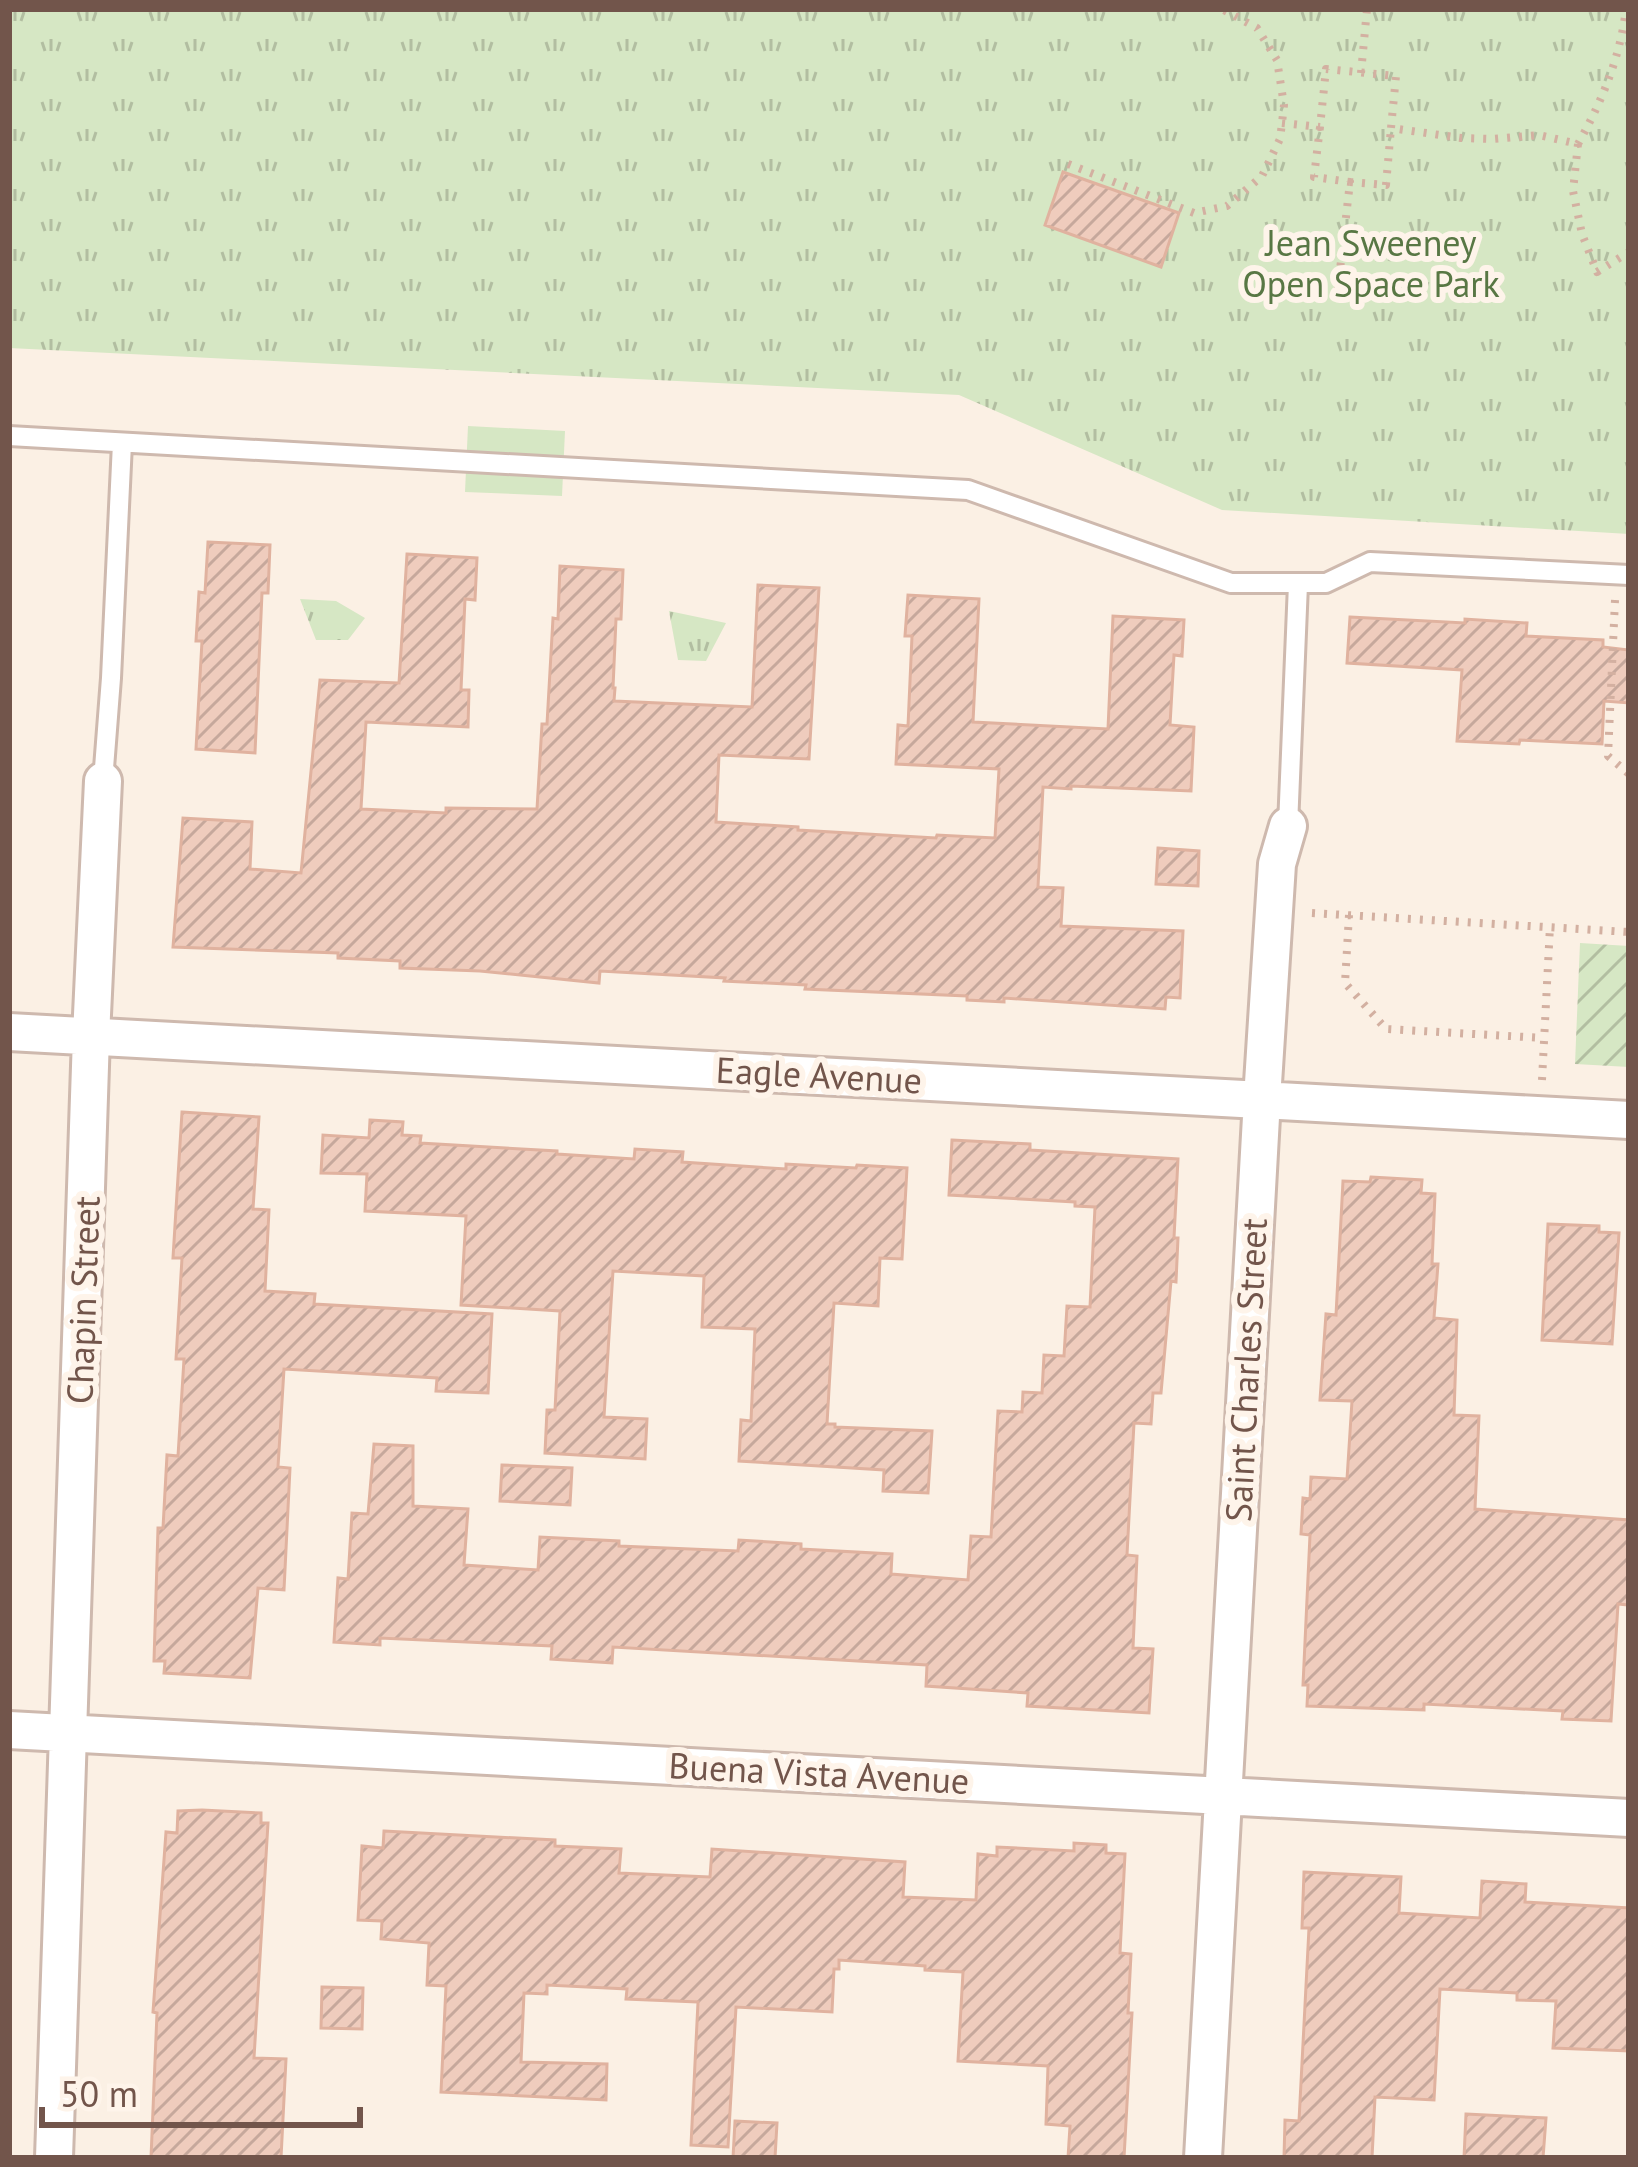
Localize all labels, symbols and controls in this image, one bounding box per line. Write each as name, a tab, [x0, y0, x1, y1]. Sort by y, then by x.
park label: Jean Sweeney Open Space Park	[1242, 219, 1500, 307]
street label: Eagle Avenue	[715, 1046, 923, 1103]
street label: Chapin Street	[55, 1195, 110, 1405]
street label: Saint Charles Street	[1214, 1217, 1277, 1523]
street label: Buena Vista Avenue	[668, 1741, 971, 1804]
scale bar	[42, 2053, 360, 2127]
text: 50 m	[60, 2070, 138, 2117]

